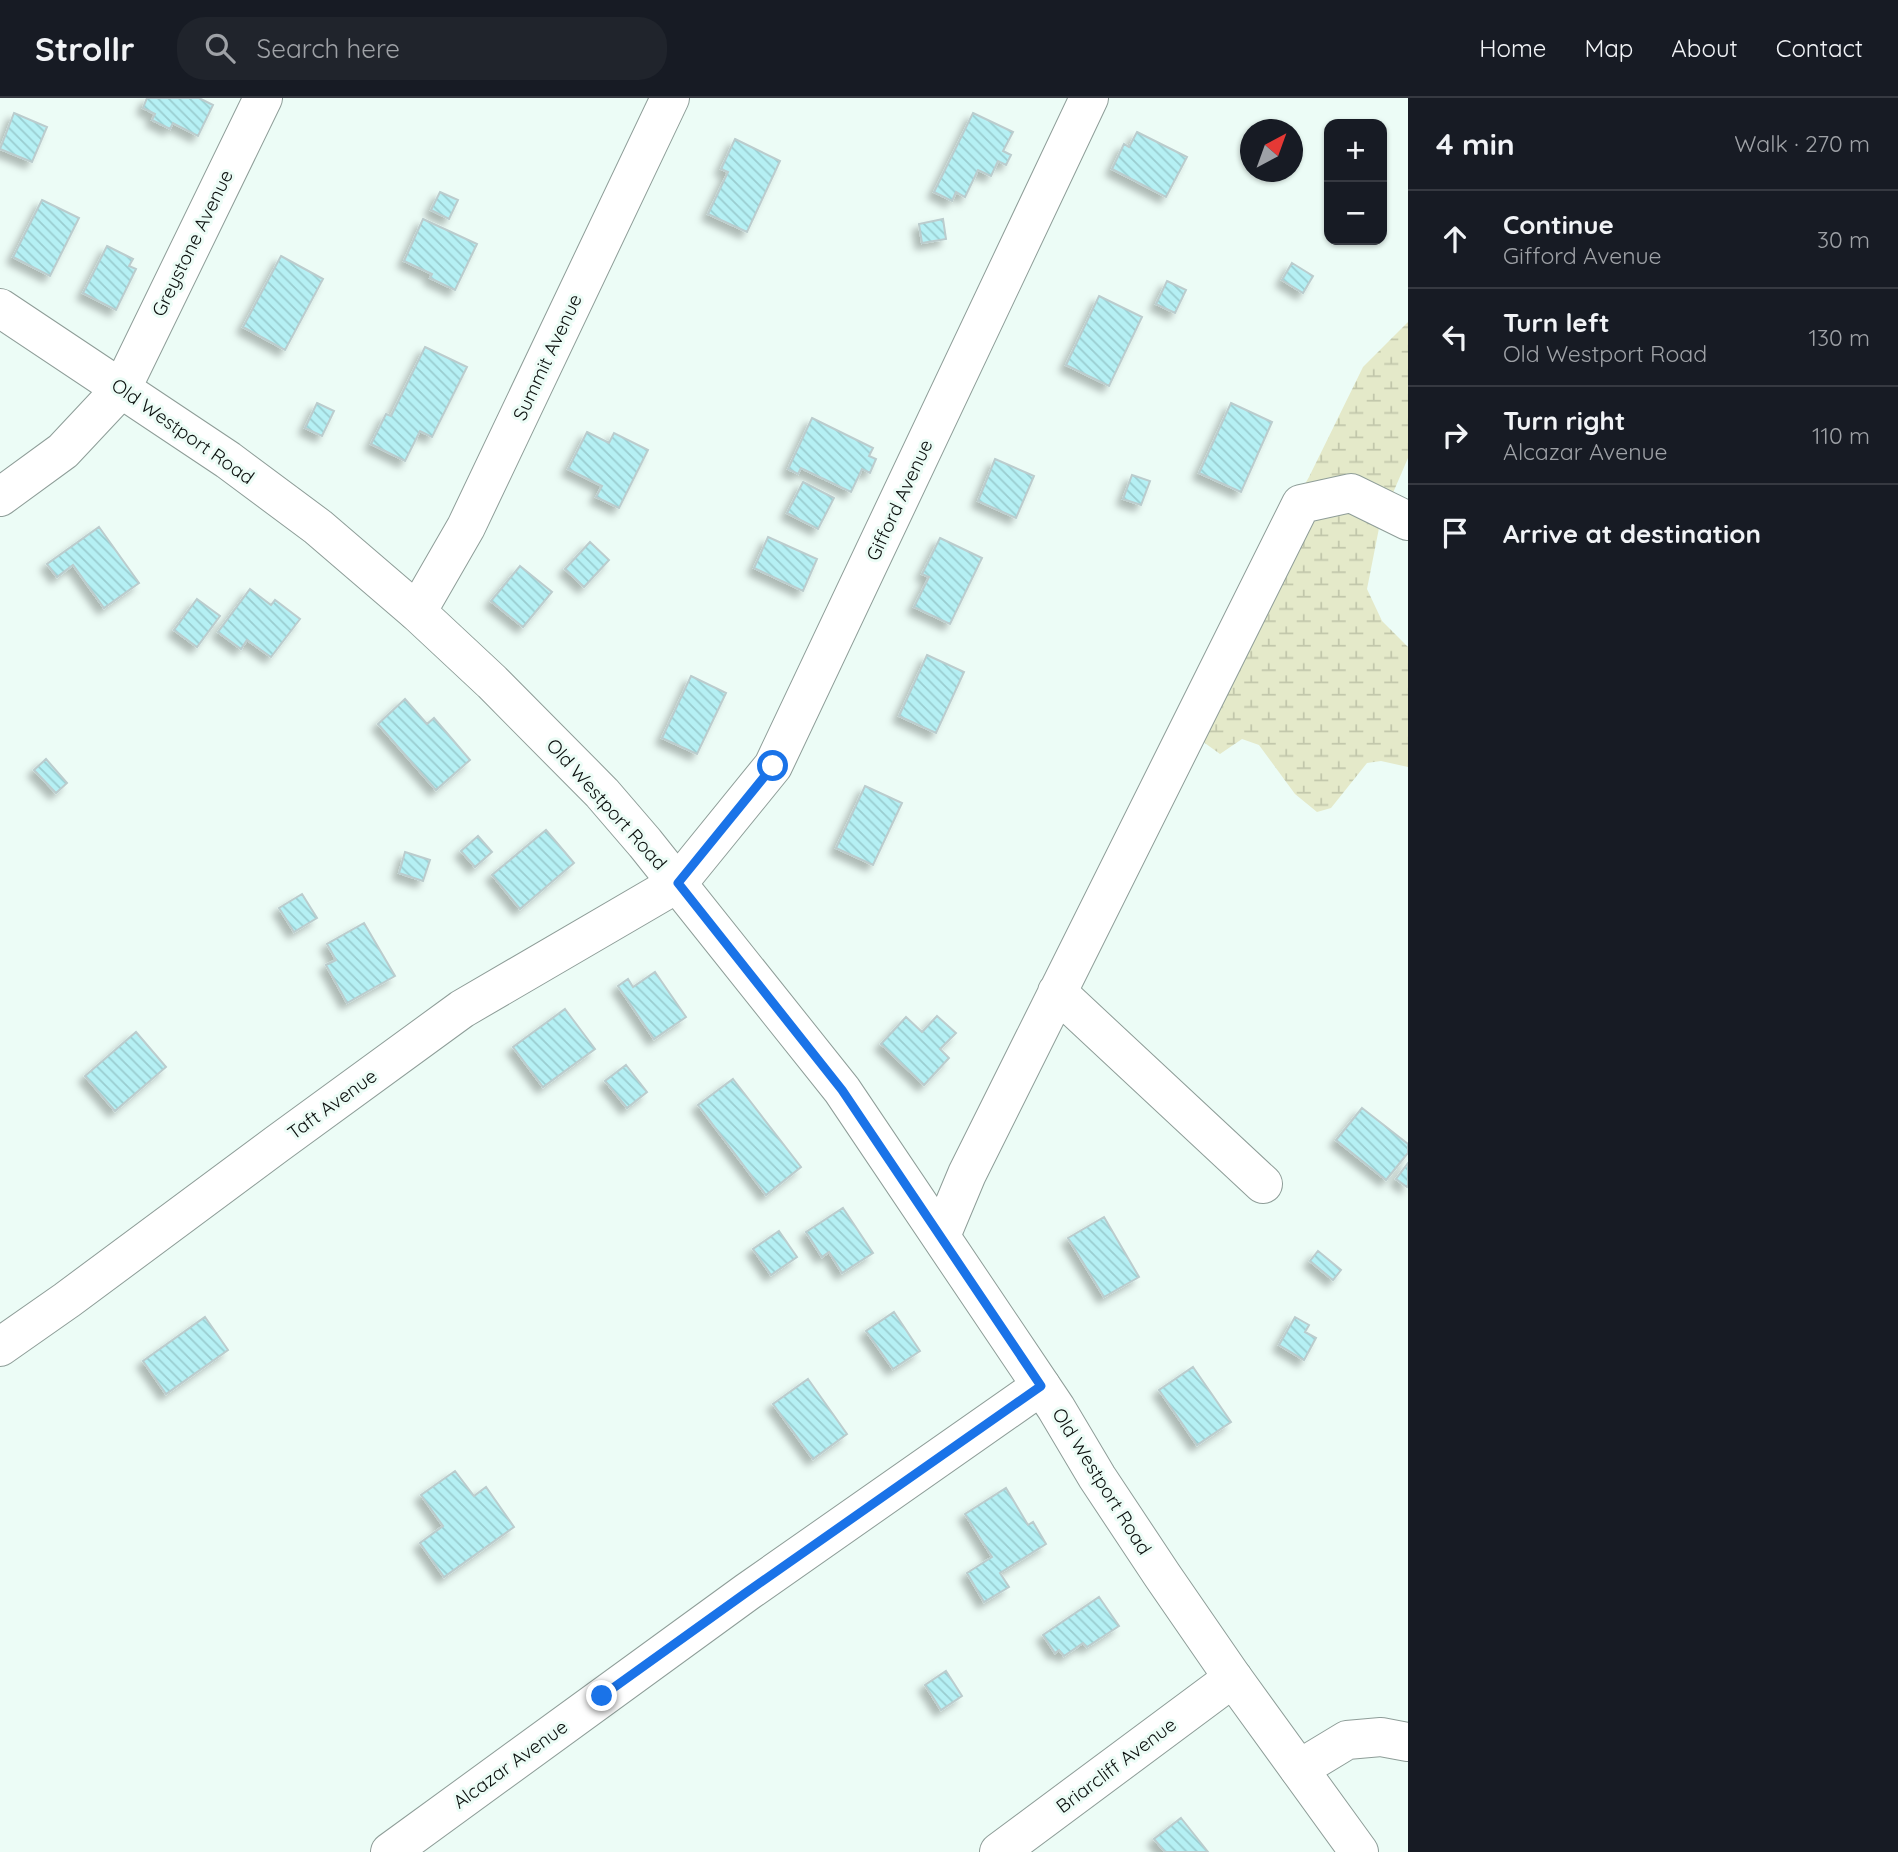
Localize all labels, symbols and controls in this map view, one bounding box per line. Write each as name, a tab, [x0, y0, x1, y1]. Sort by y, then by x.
search box	[177, 17, 667, 80]
text: Strollr	[35, 28, 135, 69]
icon: search	[201, 29, 239, 67]
text: Search here	[257, 32, 400, 65]
text: Home	[1479, 33, 1546, 63]
text: Map	[1584, 33, 1633, 63]
text: About	[1671, 33, 1738, 63]
text: Contact	[1776, 33, 1863, 63]
north arrow	[1240, 119, 1303, 182]
map controls	[1324, 119, 1387, 245]
button: +	[1324, 119, 1387, 182]
text: 4 min	[1436, 125, 1515, 163]
text: Walk · 270 m	[1734, 129, 1870, 158]
street label: Greystone Avenue	[146, 166, 238, 320]
button: −	[1324, 182, 1387, 245]
text: Continue	[1503, 208, 1614, 241]
icon: ahead	[1436, 220, 1474, 258]
text: 30 m	[1817, 225, 1870, 254]
text: Gifford Avenue	[1503, 241, 1662, 270]
street label: Summit Avenue	[507, 290, 587, 424]
text: Turn left	[1503, 306, 1610, 339]
icon: left	[1436, 318, 1474, 356]
text: 130 m	[1808, 323, 1870, 352]
text: Old Westport Road	[1503, 339, 1707, 368]
street label: Old Westport Road	[107, 373, 259, 489]
text: Turn right	[1503, 404, 1625, 437]
icon: right	[1436, 416, 1474, 454]
text: 110 m	[1812, 421, 1870, 450]
street label: Gifford Avenue	[860, 436, 938, 564]
text: Alcazar Avenue	[1503, 437, 1668, 466]
icon: arrive	[1436, 514, 1474, 552]
text: Arrive at destination	[1503, 517, 1761, 550]
street label: Old Westport Road	[542, 733, 672, 875]
route start	[757, 750, 788, 781]
street label: Taft Avenue	[283, 1064, 381, 1144]
street label: Old Westport Road	[1047, 1403, 1157, 1559]
route end	[586, 1680, 617, 1711]
street label: Briarcliff Avenue	[1051, 1712, 1181, 1818]
street label: Alcazar Avenue	[448, 1714, 572, 1814]

